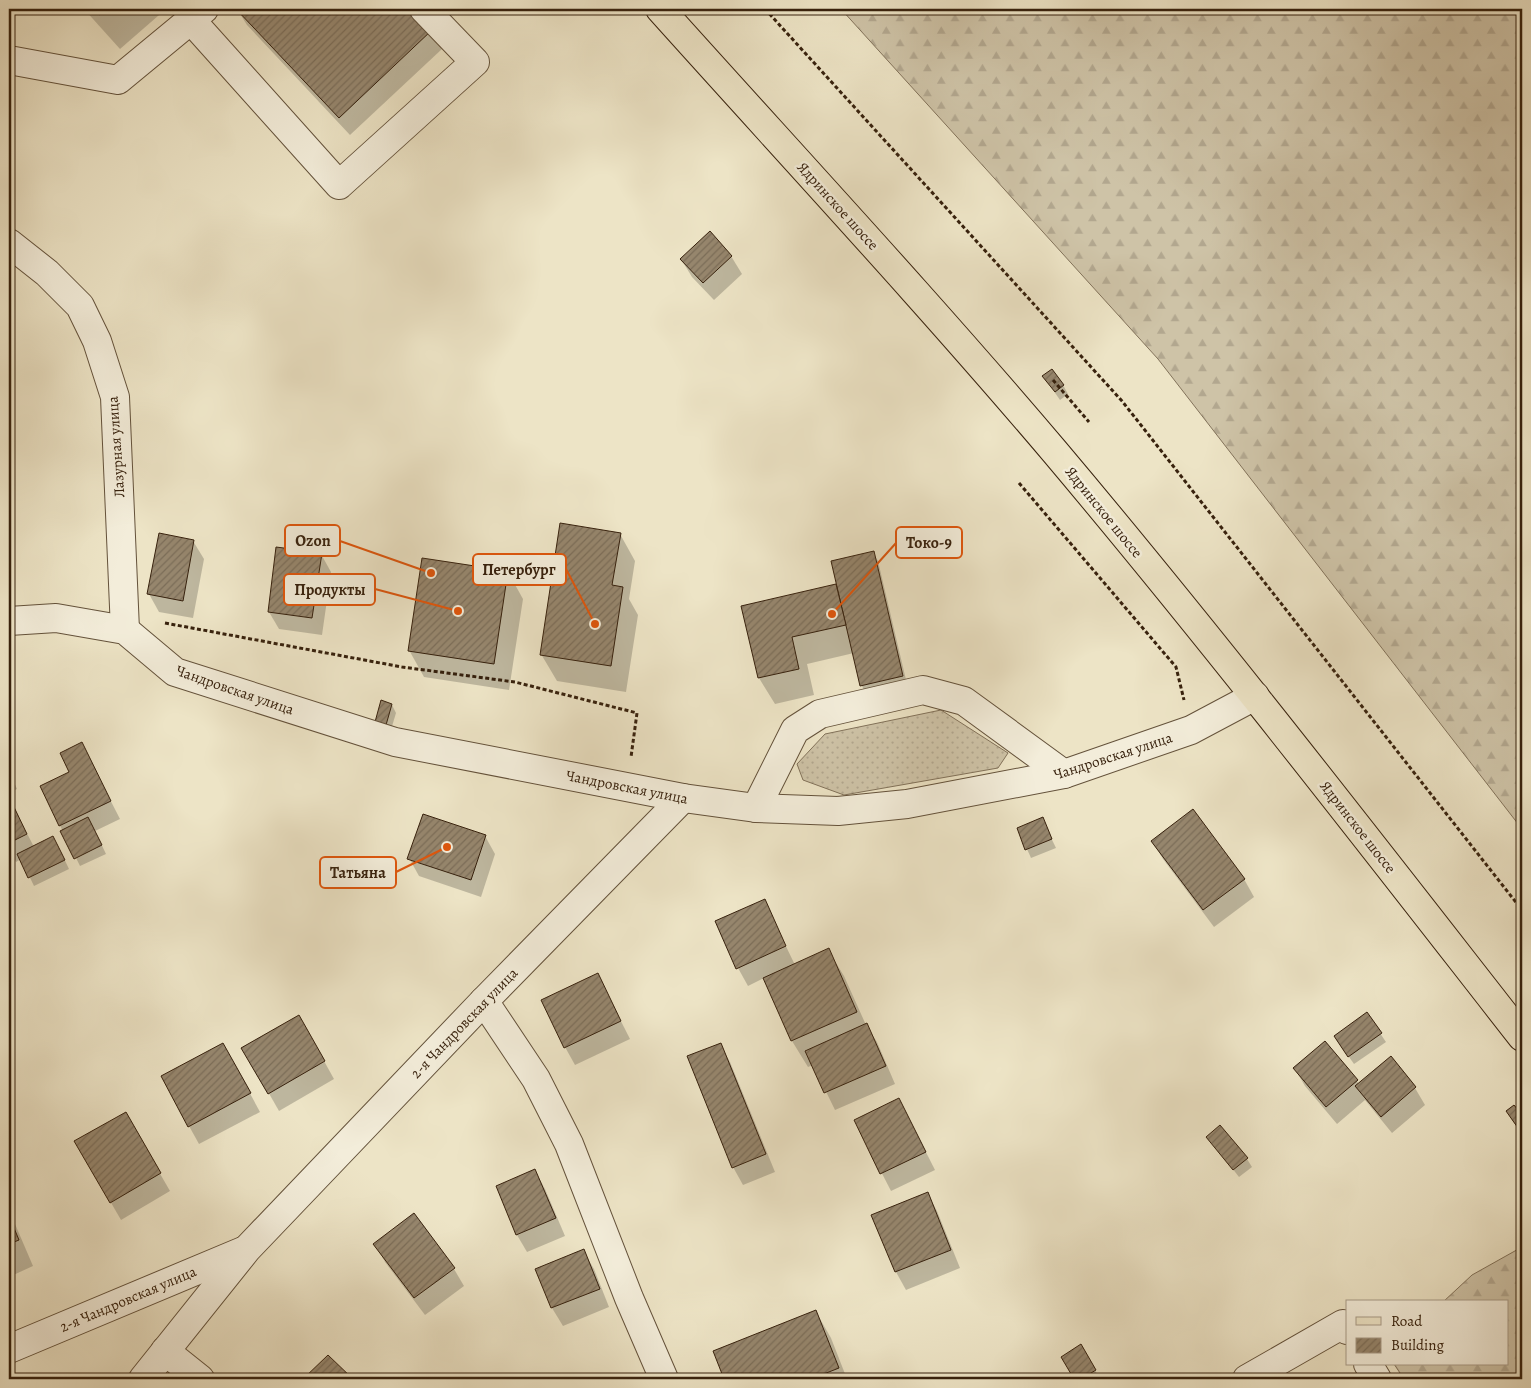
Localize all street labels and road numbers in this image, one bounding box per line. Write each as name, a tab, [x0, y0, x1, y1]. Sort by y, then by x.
street label: Ядринское шоссе	[793, 157, 883, 255]
street label: Лазурная улица	[102, 396, 130, 498]
street label: Ядринское шоссе	[1061, 462, 1147, 562]
street label: Чандровская улица	[173, 660, 297, 720]
street label: Чандровская улица	[1051, 727, 1175, 785]
street label: Чандровская улица	[564, 765, 690, 809]
street label: Ядринское шоссе	[1315, 776, 1401, 878]
street label: 2-я Чандровская улица	[406, 963, 522, 1083]
street label: 2-я Чандровская улица	[57, 1261, 199, 1337]

